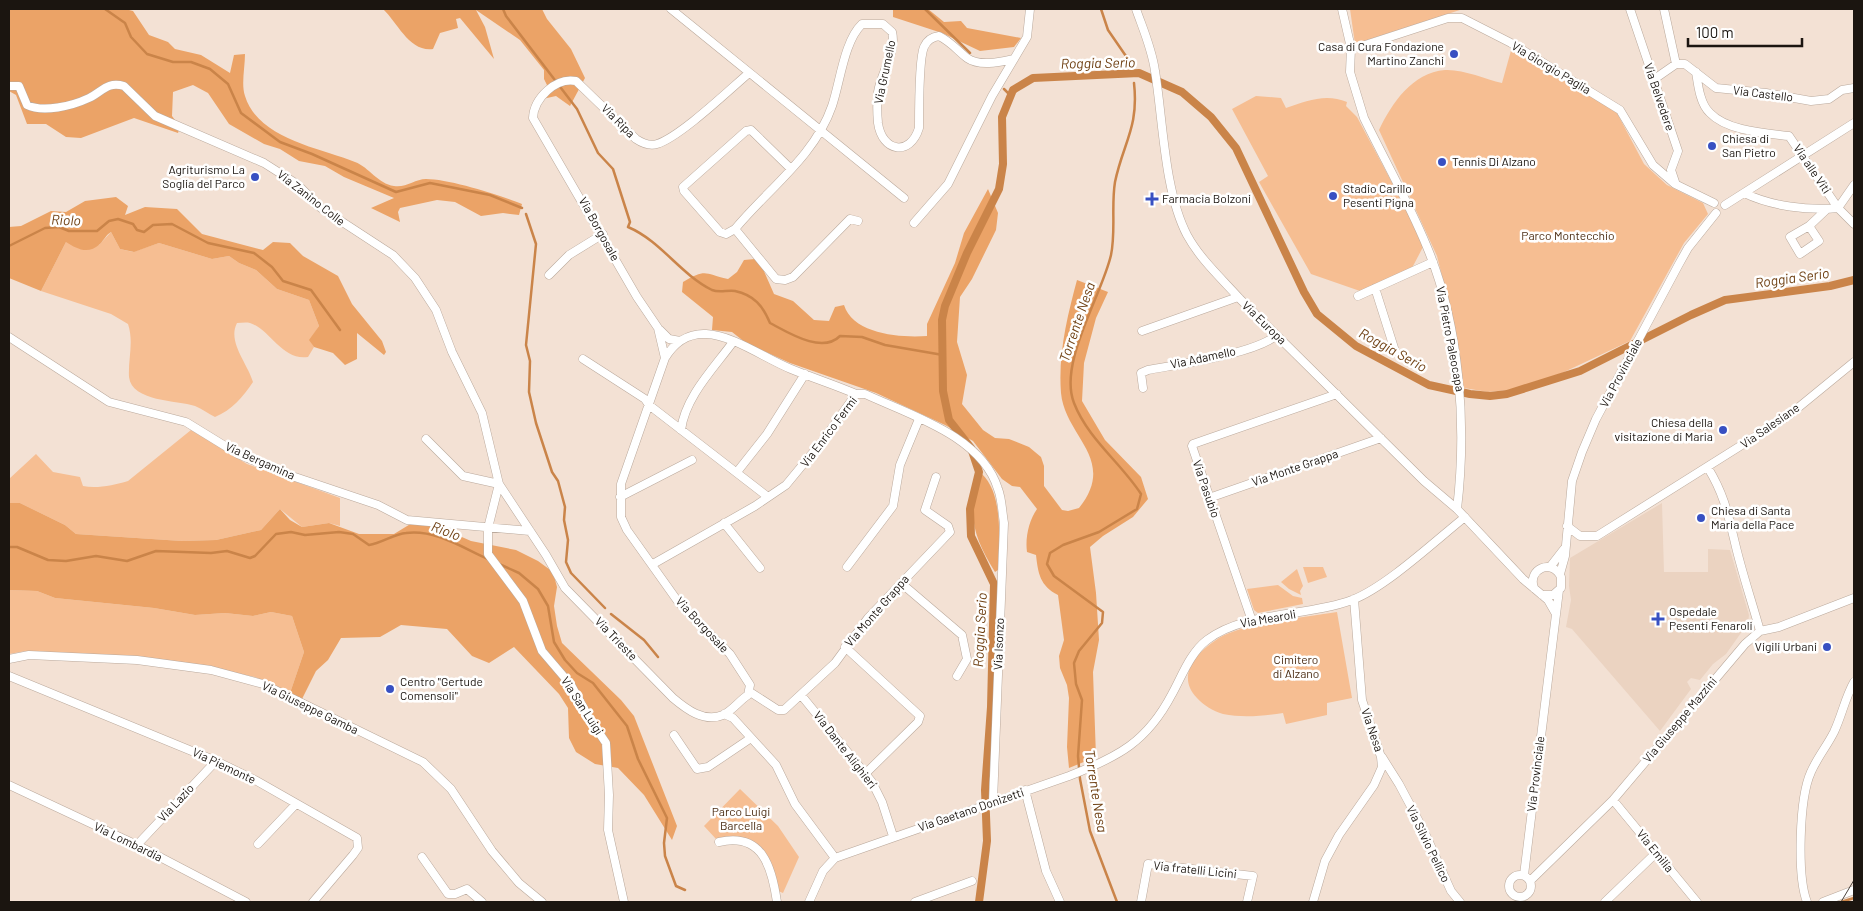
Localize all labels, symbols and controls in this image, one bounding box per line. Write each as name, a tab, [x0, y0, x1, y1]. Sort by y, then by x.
scale bar	[1688, 15, 1802, 47]
text: 100 m	[1696, 23, 1734, 41]
street label: Via Grumello	[870, 38, 898, 105]
street label: Via Giorgio Paglia	[1509, 38, 1594, 96]
place label: Casa di Cura Fondazione Martino Zanchi	[1318, 39, 1444, 67]
marker: Casa di Cura Fondazione Martino Zanchi	[1448, 48, 1460, 60]
water label: Roggia Serio	[1060, 53, 1136, 72]
street label: Via Belvedere	[1642, 61, 1678, 132]
street label: Via Castello	[1732, 82, 1794, 104]
street label: Via Ripa	[599, 101, 638, 140]
place label: Chiesa di San Pietro	[1722, 131, 1776, 159]
marker: Chiesa di San Pietro	[1706, 140, 1718, 152]
street label: Via alle Viti	[1791, 141, 1834, 196]
place label: Tennis Di Alzano	[1452, 154, 1536, 168]
marker: Tennis Di Alzano	[1436, 156, 1448, 168]
place label: Agriturismo La Soglia del Parco	[162, 162, 245, 190]
street label: Via Zanino Colle	[275, 166, 348, 228]
marker: Agriturismo La Soglia del Parco	[249, 171, 261, 183]
place label: Stadio Carillo Pesenti Pigna	[1343, 181, 1414, 209]
marker: Stadio Carillo Pesenti Pigna	[1327, 190, 1339, 202]
place label: Farmacia Bolzoni	[1162, 191, 1251, 205]
marker: Farmacia Bolzoni	[1146, 193, 1158, 205]
street label: Via Borgosale	[577, 194, 623, 263]
water label: Riolo	[51, 210, 81, 229]
park label: Parco Montecchio	[1521, 228, 1615, 242]
water label: Roggia Serio	[1754, 264, 1830, 291]
water label: Torrente Nesa	[1055, 280, 1098, 364]
street label: Via Pietro Paleocapa	[1434, 285, 1468, 393]
street label: Via Europa	[1240, 298, 1290, 347]
water label: Roggia Serio	[1356, 324, 1430, 375]
street label: Via Provinciale	[1596, 336, 1644, 409]
street label: Via Adamello	[1169, 343, 1237, 371]
street label: Via Enrico Fermi	[797, 393, 859, 470]
street label: Via Salesiane	[1737, 400, 1802, 451]
place label: Chiesa della visitazione di Maria	[1615, 415, 1713, 443]
marker: Chiesa della visitazione di Maria	[1717, 424, 1729, 436]
street label: Via Bergamina	[223, 438, 297, 482]
street label: Via Monte Grappa	[1250, 446, 1340, 488]
street label: Via Pasubio	[1191, 458, 1223, 519]
place label: Chiesa di Santa Maria della Pace	[1711, 503, 1794, 531]
marker: Chiesa di Santa Maria della Pace	[1695, 512, 1707, 524]
water label: Riolo	[429, 517, 463, 544]
street label: Via Monte Grappa	[841, 572, 911, 649]
water label: Roggia Serio	[969, 592, 990, 668]
street label: Via Borgosale	[673, 594, 732, 655]
place label: Ospedale Pesenti Fenaroli	[1669, 604, 1753, 632]
street label: Via Mearoli	[1239, 606, 1297, 630]
marker: Ospedale Pesenti Fenaroli	[1651, 612, 1665, 626]
street label: Via Trieste	[593, 614, 641, 663]
street label: Via Isonzo	[990, 618, 1006, 670]
place label: Vigili Urbani	[1755, 639, 1817, 653]
marker: Vigili Urbani	[1821, 641, 1833, 653]
park label: Cimitero di Alzano	[1273, 652, 1319, 680]
place label: Centro "Gertude Comensoli"	[400, 674, 483, 702]
street label: Via San Luigi	[559, 674, 607, 737]
street label: Via Giuseppe Mazzini	[1639, 674, 1719, 765]
street label: Via Giuseppe Gamba	[260, 678, 361, 737]
marker: Centro "Gertude Comensoli"	[384, 683, 396, 695]
street label: Via Nesa	[1359, 706, 1387, 753]
street label: Via Dante Alighieri	[811, 708, 880, 791]
street label: Via Provinciale	[1523, 735, 1547, 813]
street label: Via Piemonte	[190, 744, 258, 786]
water label: Torrente Nesa	[1082, 748, 1111, 833]
street label: Via Lazio	[154, 781, 196, 824]
street label: Via Gaetano Donizetti	[916, 784, 1025, 834]
street label: Via Silvio Pellico	[1404, 803, 1454, 884]
park label: Parco Luigi Barcella	[712, 804, 770, 832]
street label: Via Lombardia	[92, 818, 165, 864]
street label: Via Emilia	[1634, 826, 1677, 875]
street label: Via fratelli Licini	[1153, 858, 1237, 880]

